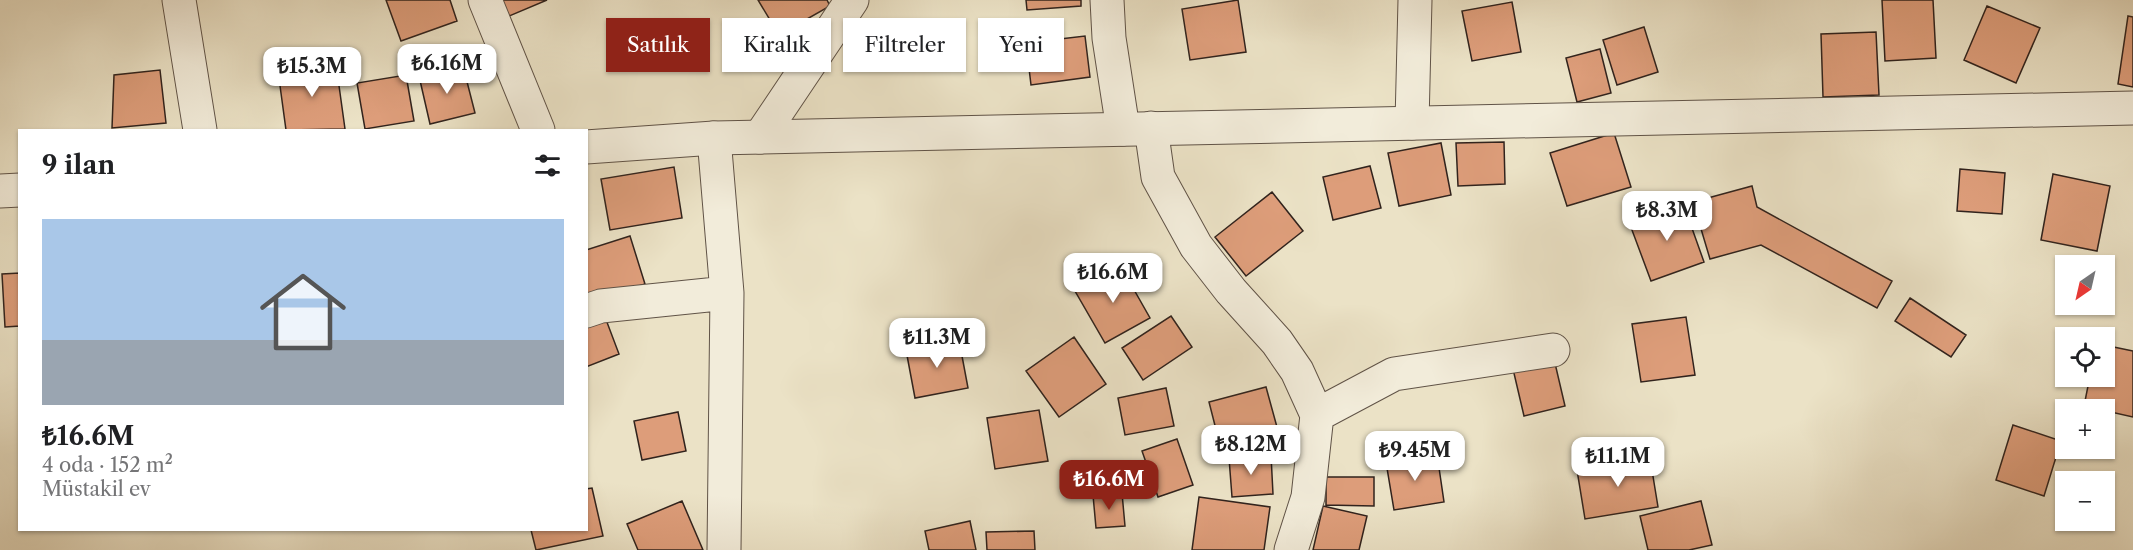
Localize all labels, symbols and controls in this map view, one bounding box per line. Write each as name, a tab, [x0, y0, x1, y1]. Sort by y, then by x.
chip: Satılık	[606, 18, 710, 72]
chip: Kiralık	[722, 18, 831, 72]
chip: Filtreler	[843, 18, 966, 72]
chip: Yeni	[978, 18, 1064, 72]
pin: ₺6.16M	[398, 44, 496, 95]
pin: ₺15.3M	[263, 47, 361, 98]
text: ₺6.16M	[411, 51, 483, 75]
text: ₺15.3M	[277, 54, 347, 78]
text: 9 ilan	[42, 149, 115, 181]
icon: filters	[531, 149, 564, 182]
pin: ₺8.3M	[1625, 191, 1709, 242]
text: ₺8.3M	[1636, 198, 1698, 222]
pin: ₺16.6M	[1064, 253, 1162, 304]
north arrow	[2055, 255, 2115, 315]
map controls	[2055, 255, 2115, 531]
icon: home	[249, 258, 357, 366]
text: ₺16.6M	[1077, 260, 1149, 284]
pin: ₺11.3M	[888, 318, 986, 369]
text: ₺11.3M	[903, 325, 971, 349]
button: locate	[2055, 327, 2115, 387]
button: +	[2055, 399, 2115, 459]
text: ₺16.6M	[42, 420, 134, 452]
pin: ₺8.12M	[1202, 425, 1300, 476]
pin: ₺9.45M	[1366, 431, 1464, 482]
text: ₺8.12M	[1215, 432, 1287, 456]
pin: ₺11.1M	[1569, 437, 1667, 488]
text: ₺9.45M	[1379, 438, 1451, 462]
text: ₺11.1M	[1585, 444, 1651, 468]
text: 4 oda · 152 m²	[42, 453, 173, 477]
pin: ₺16.6M	[1060, 460, 1158, 511]
text: ₺16.6M	[1073, 467, 1145, 491]
button: −	[2055, 471, 2115, 531]
text: Müstakil ev	[42, 477, 151, 501]

